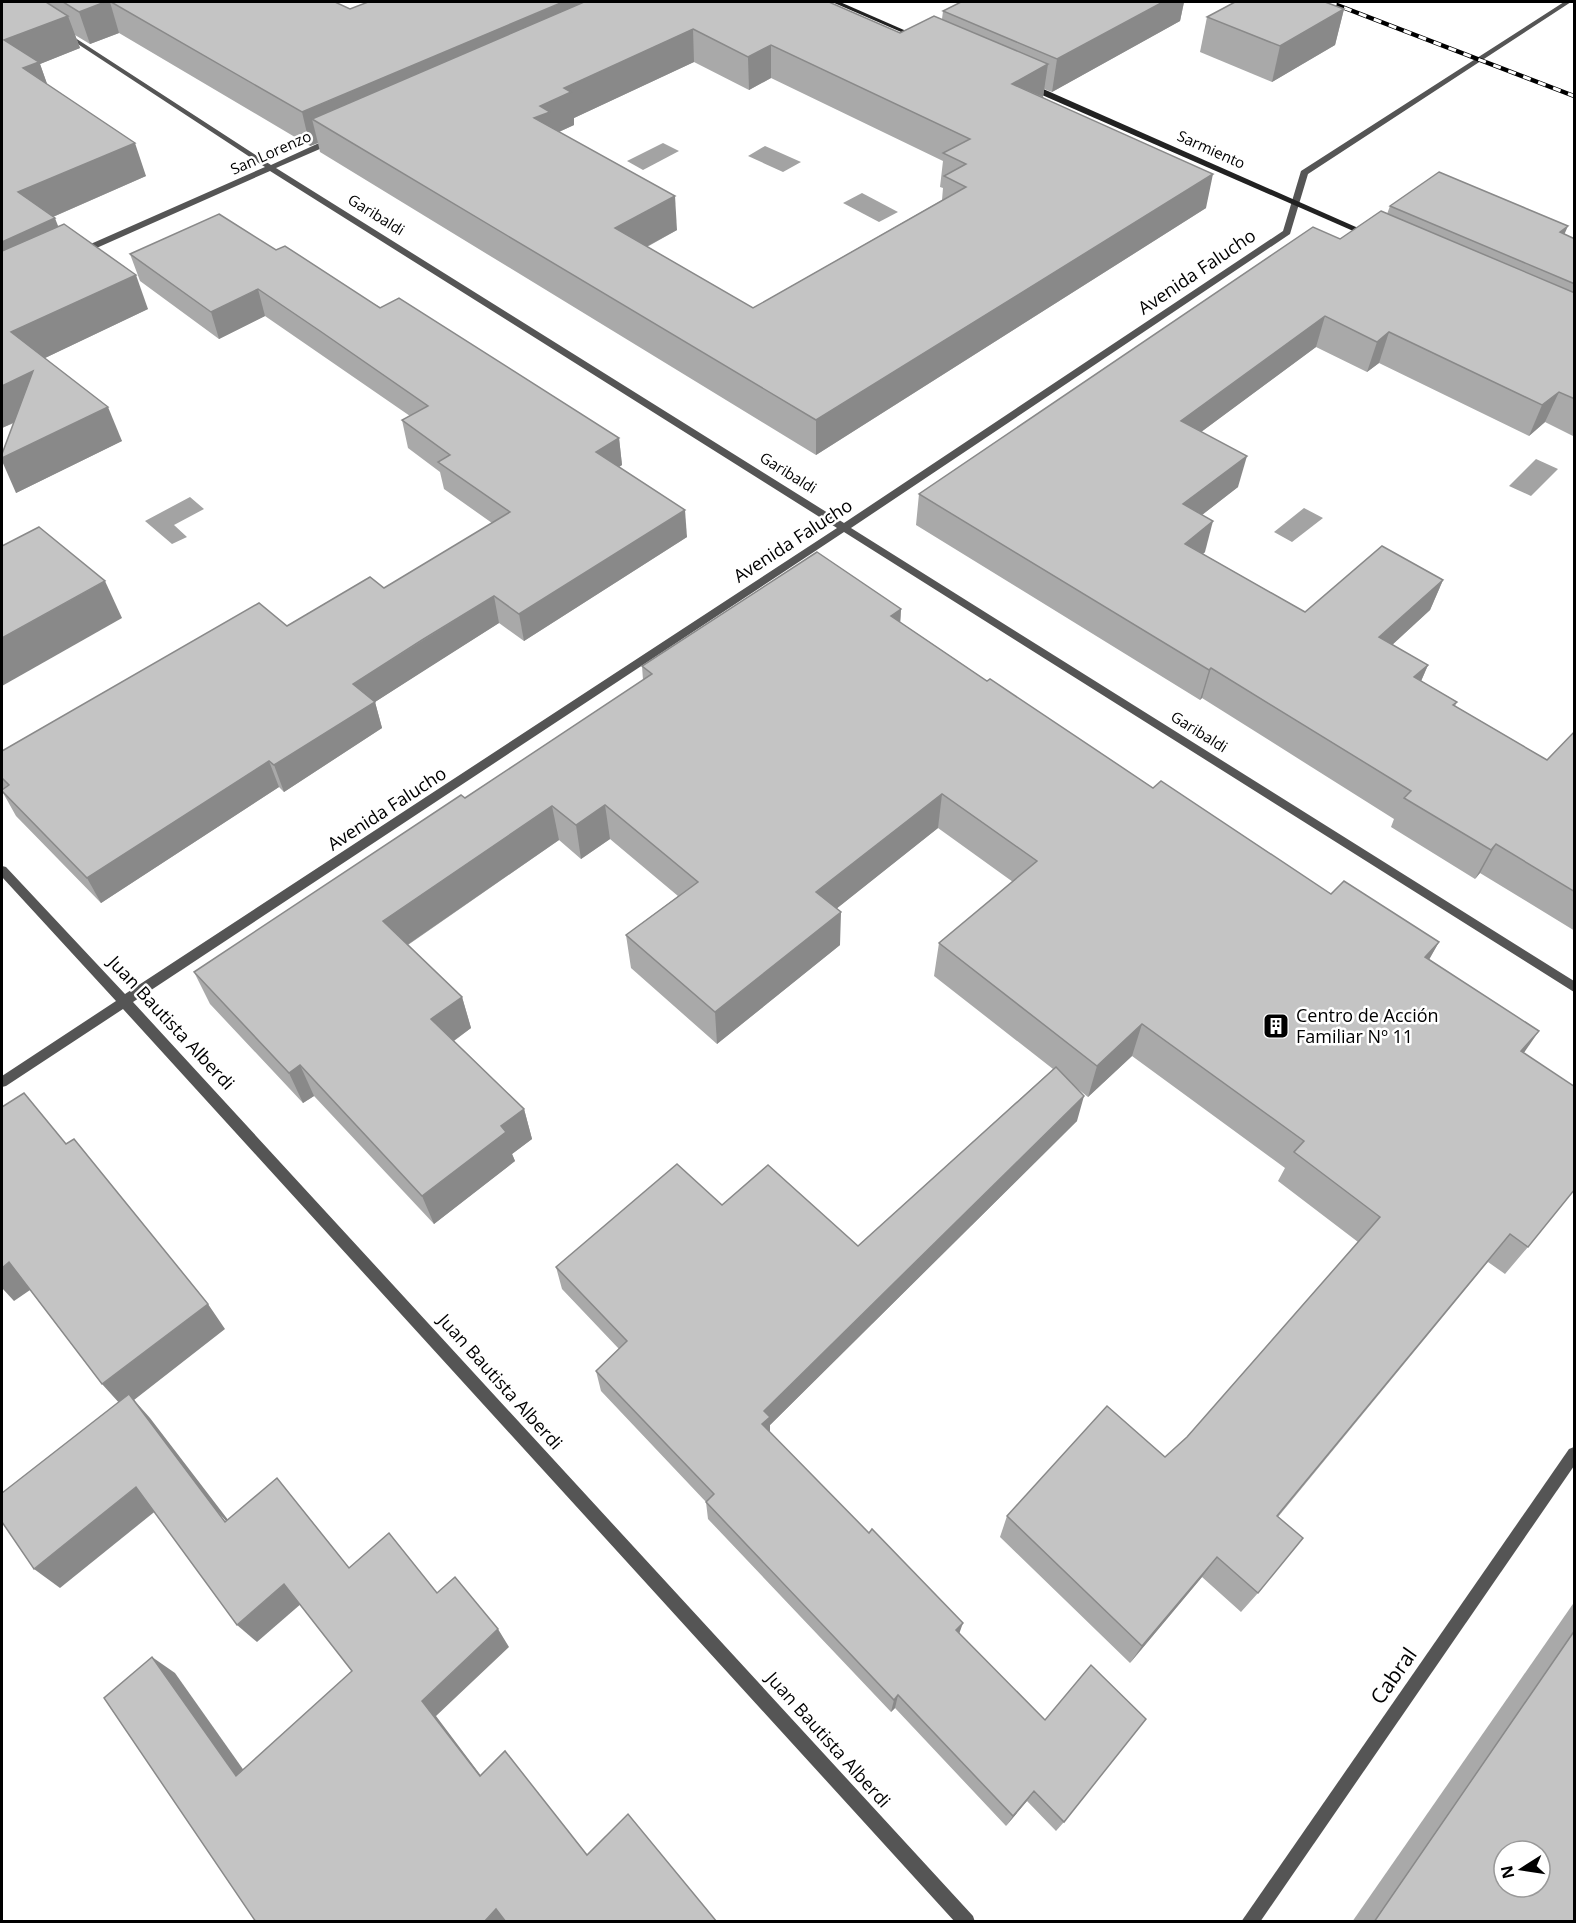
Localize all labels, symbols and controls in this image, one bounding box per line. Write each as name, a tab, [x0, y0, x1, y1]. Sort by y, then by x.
street label: San Lorenzo	[227, 125, 314, 179]
street label: Sarmiento	[1174, 125, 1249, 173]
street label: Garibaldi	[344, 189, 409, 239]
street label: Avenida Falucho	[1133, 223, 1260, 319]
street label: Garibaldi	[756, 447, 821, 497]
street label: Avenida Falucho	[728, 493, 856, 588]
street label: Garibaldi	[1167, 706, 1232, 756]
street label: Avenida Falucho	[322, 761, 450, 856]
street label: Juan Bautista Alberdi	[102, 949, 240, 1094]
place label: Centro de Acción Familiar Nº 11	[1296, 1003, 1439, 1048]
building icon: Centro de Acción Familiar Nº 11	[1261, 1011, 1291, 1041]
street label: Juan Bautista Alberdi	[432, 1307, 568, 1454]
street label: Cabral	[1364, 1641, 1423, 1709]
street label: Juan Bautista Alberdi	[760, 1665, 896, 1812]
north arrow	[1492, 1839, 1552, 1899]
text: N	[1495, 1863, 1519, 1881]

